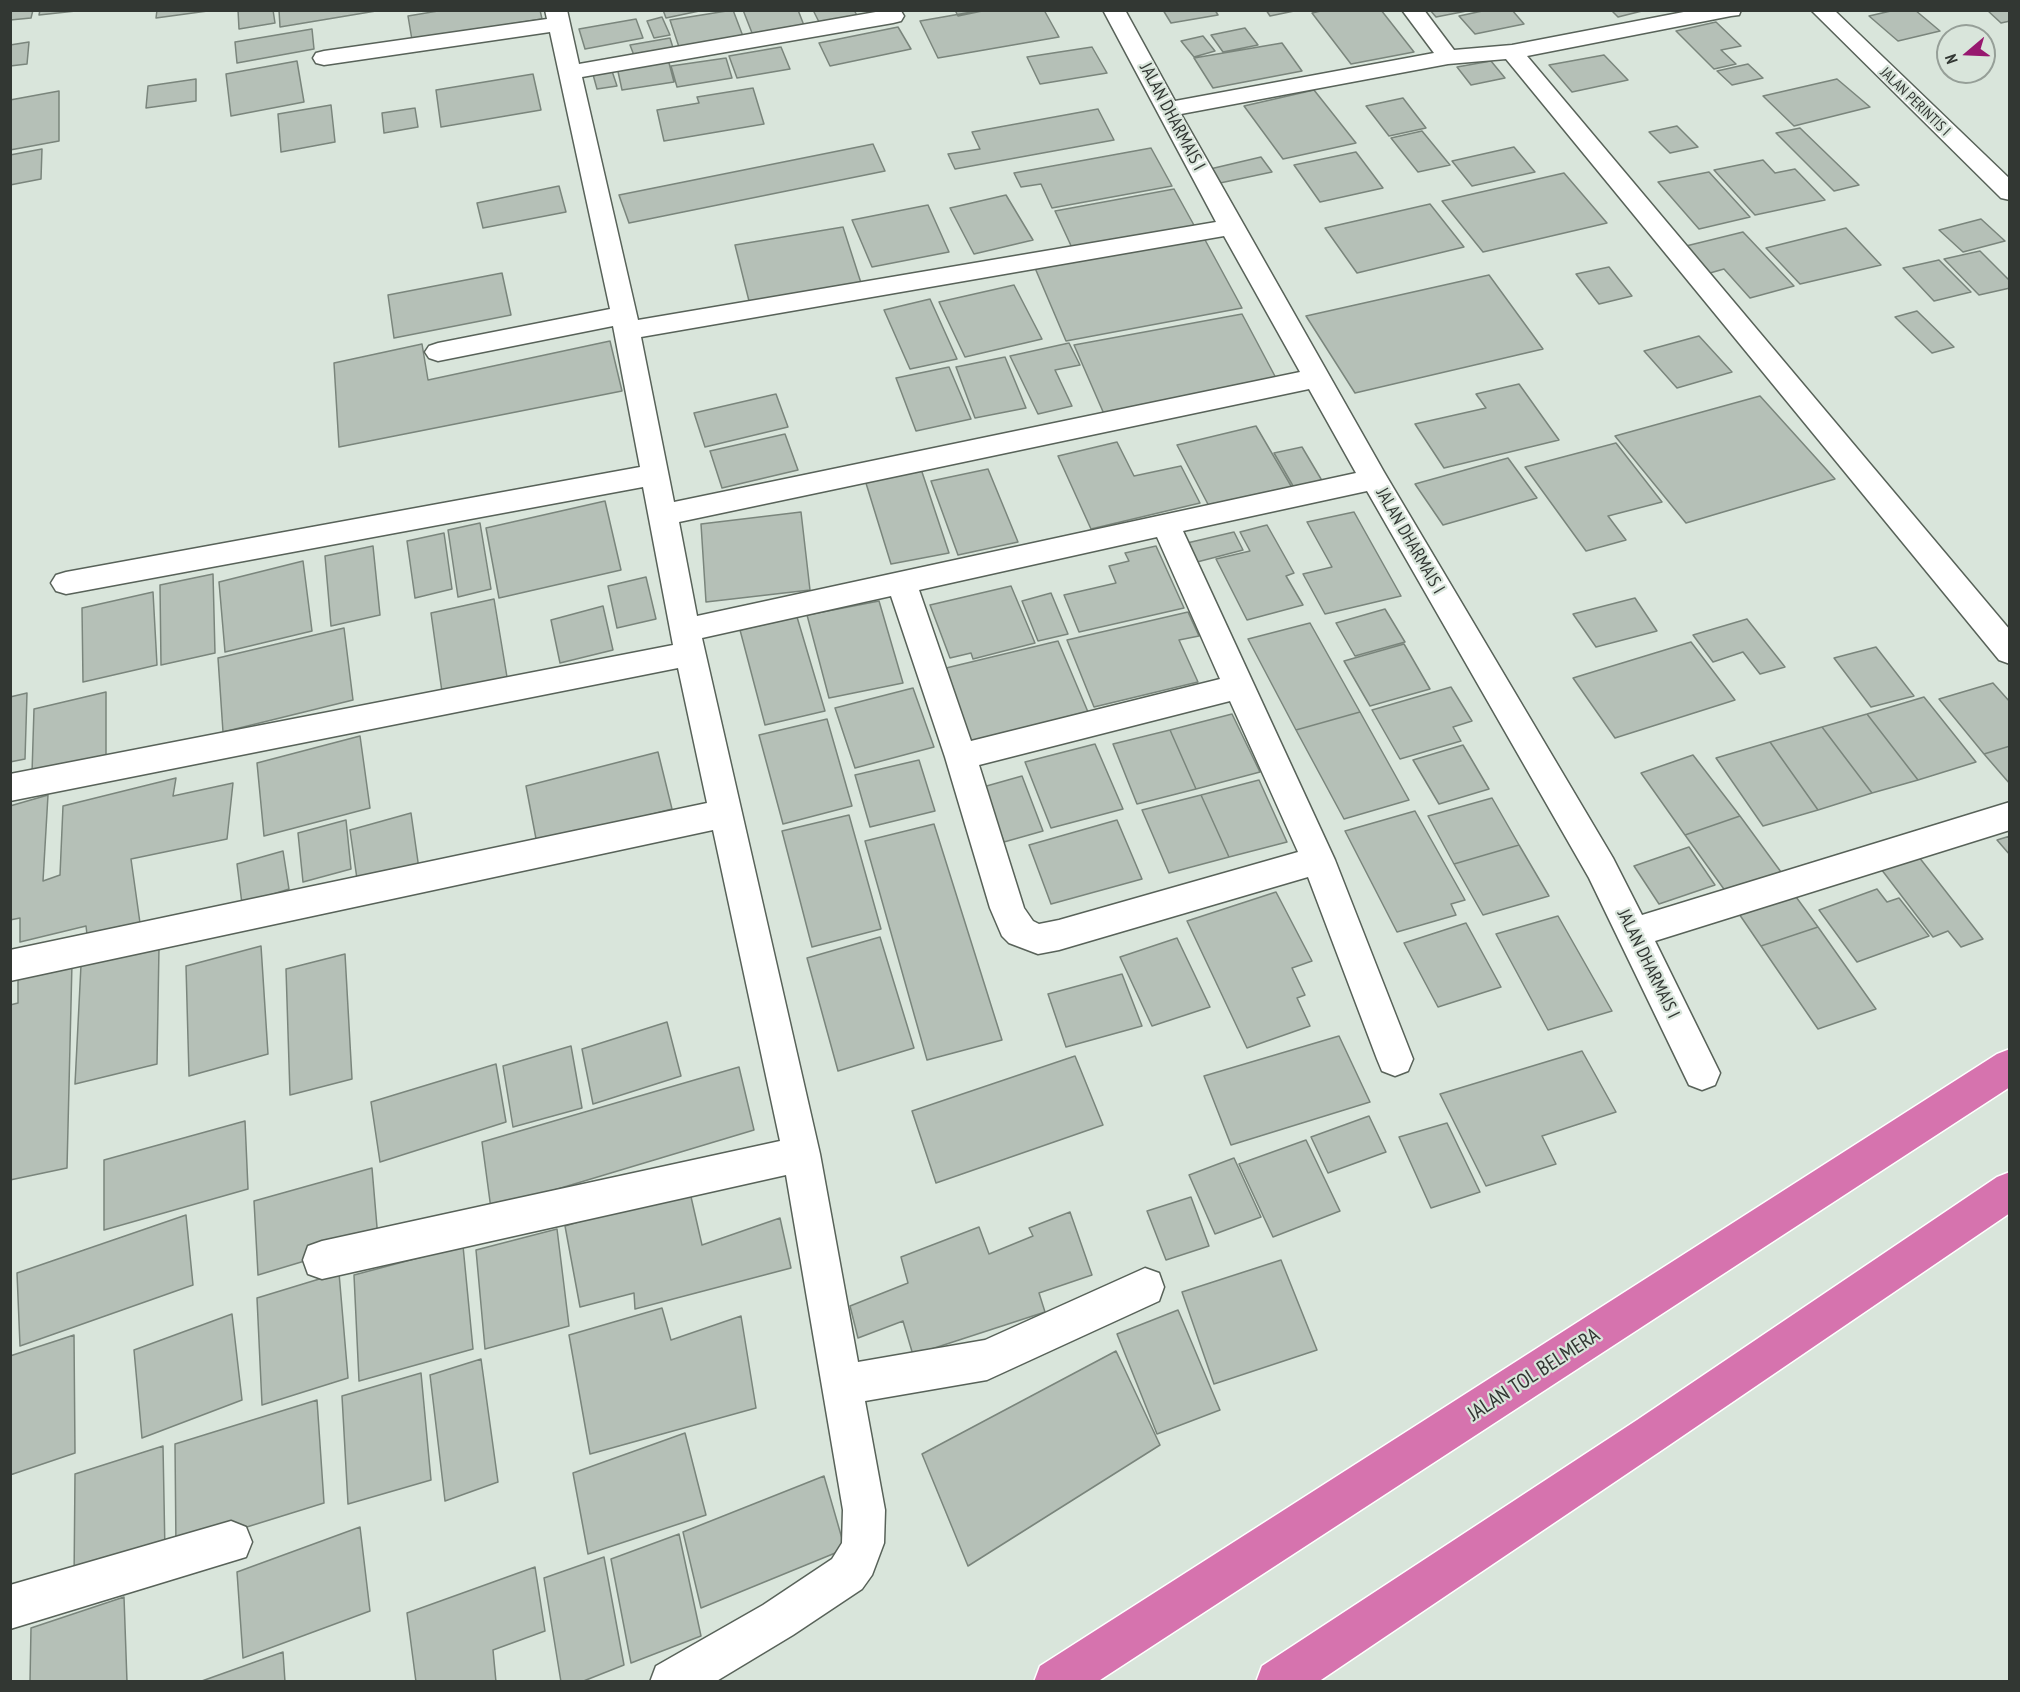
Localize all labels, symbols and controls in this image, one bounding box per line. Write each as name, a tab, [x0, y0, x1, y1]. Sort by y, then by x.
north arrow	[1936, 24, 1996, 84]
text: N	[1940, 52, 1962, 67]
street label: JALAN DHARMAIS I	[1135, 60, 1209, 174]
street label: JALAN PERINTIS I	[1876, 64, 1954, 140]
street label: JALAN DHARMAIS I	[1371, 484, 1449, 598]
street label: JALAN DHARMAIS I	[1612, 906, 1684, 1022]
street label: JALAN TOL BELMERA	[1463, 1323, 1605, 1427]

